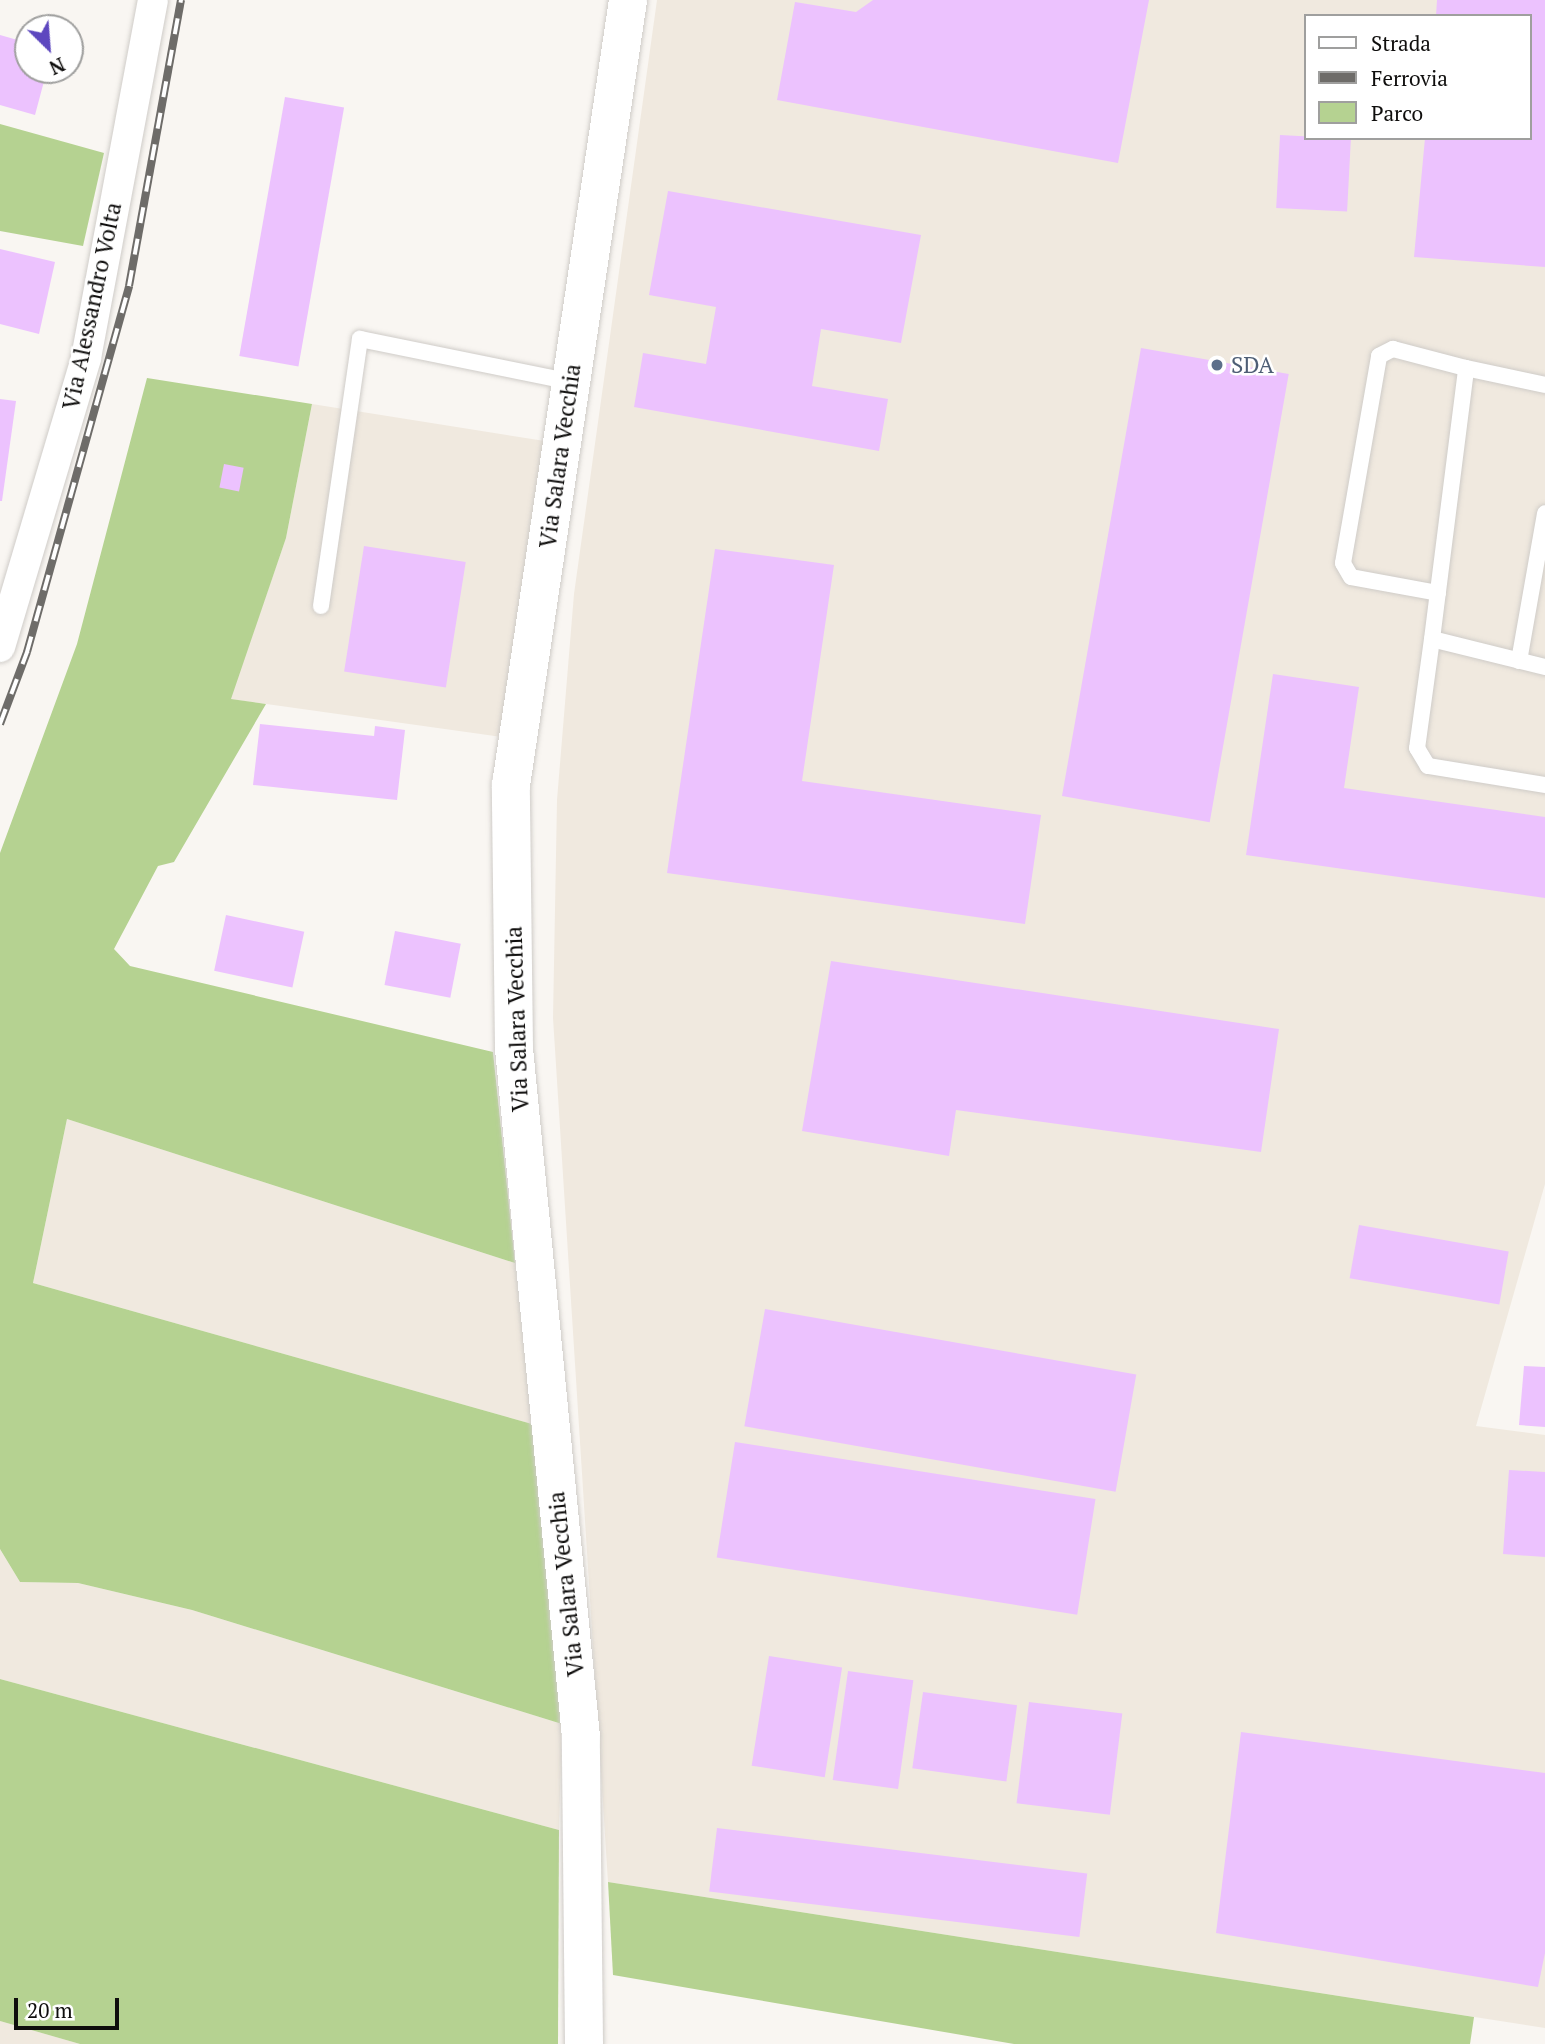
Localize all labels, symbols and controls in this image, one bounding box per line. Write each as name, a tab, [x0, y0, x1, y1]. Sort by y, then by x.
north arrow	[14, 14, 84, 84]
legend	[1304, 14, 1531, 140]
text: Strada	[1371, 29, 1431, 57]
text: N	[45, 52, 69, 81]
text: Ferrovia	[1371, 64, 1448, 92]
text: Parco	[1371, 99, 1423, 127]
street label: Via Alessandro Volta	[56, 199, 128, 413]
place label: SDA	[1231, 351, 1274, 379]
marker: SDA	[1209, 357, 1225, 373]
street label: Via Salara Vecchia	[533, 362, 587, 550]
street label: Via Salara Vecchia	[500, 925, 534, 1113]
street label: Via Salara Vecchia	[543, 1490, 589, 1678]
scale bar	[18, 1984, 122, 2028]
text: 20 m	[27, 1996, 73, 2024]

